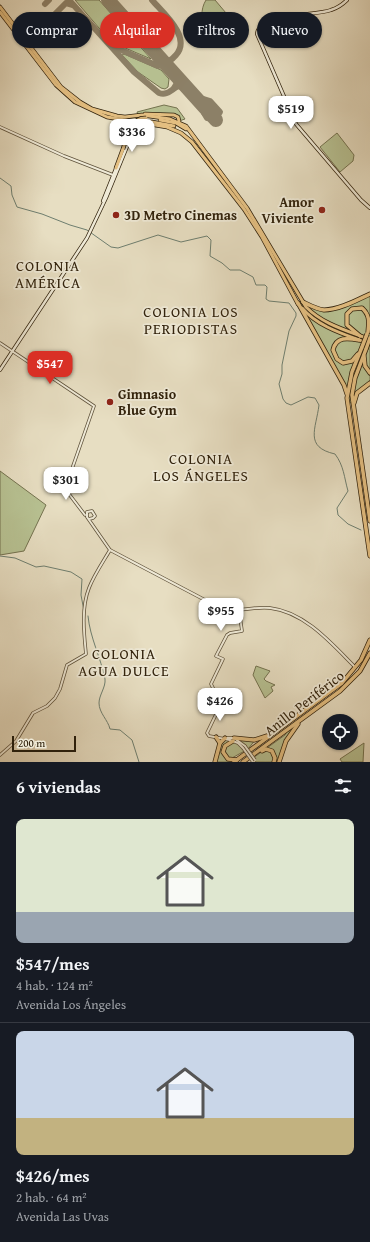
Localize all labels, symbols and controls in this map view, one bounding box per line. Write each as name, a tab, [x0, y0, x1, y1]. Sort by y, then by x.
chip: Comprar	[12, 12, 92, 48]
chip: Alquilar	[100, 12, 175, 48]
chip: Filtros	[183, 12, 249, 48]
chip: Nuevo	[257, 12, 322, 48]
pin: $519	[267, 96, 315, 130]
text: $519	[278, 99, 304, 118]
pin: $336	[108, 119, 156, 153]
text: $336	[119, 122, 145, 141]
place label: Amor Viviente	[261, 192, 315, 228]
place label: 3D Metro Cinemas	[124, 205, 237, 225]
marker: Amor Viviente	[317, 205, 327, 215]
marker: 3D Metro Cinemas	[111, 210, 121, 220]
district label: COLONIA AMÉRICA	[15, 255, 81, 293]
district label: COLONIA LOS PERIODISTAS	[143, 301, 239, 339]
pin: $547	[26, 351, 74, 385]
text: $547	[37, 354, 63, 373]
place label: Gimnasio Blue Gym	[118, 384, 177, 420]
marker: Gimnasio Blue Gym	[105, 397, 115, 407]
district label: COLONIA LOS ÁNGELES	[153, 448, 249, 486]
pin: $301	[42, 467, 90, 501]
text: $301	[53, 470, 79, 489]
pin: $955	[197, 598, 245, 632]
text: $955	[208, 601, 234, 620]
district label: COLONIA AGUA DULCE	[78, 643, 170, 681]
street label: Anillo Periférico	[260, 665, 348, 741]
pin: $426	[196, 688, 244, 722]
text: $426	[207, 691, 233, 710]
map controls	[322, 714, 358, 750]
button: locate	[322, 714, 358, 750]
scale bar	[12, 734, 76, 753]
text: 200 m	[18, 735, 45, 751]
text: 6 viviendas	[16, 774, 101, 799]
icon: filters	[332, 775, 354, 797]
icon: home	[149, 845, 221, 917]
text: $547/mes	[16, 951, 90, 976]
text: 4 hab. · 124 m²	[16, 976, 93, 995]
text: Avenida Los Ángeles	[16, 995, 126, 1014]
icon: home	[149, 1057, 221, 1129]
text: $426/mes	[16, 1163, 90, 1188]
text: 2 hab. · 64 m²	[16, 1188, 87, 1207]
text: Avenida Las Uvas	[16, 1207, 109, 1226]

